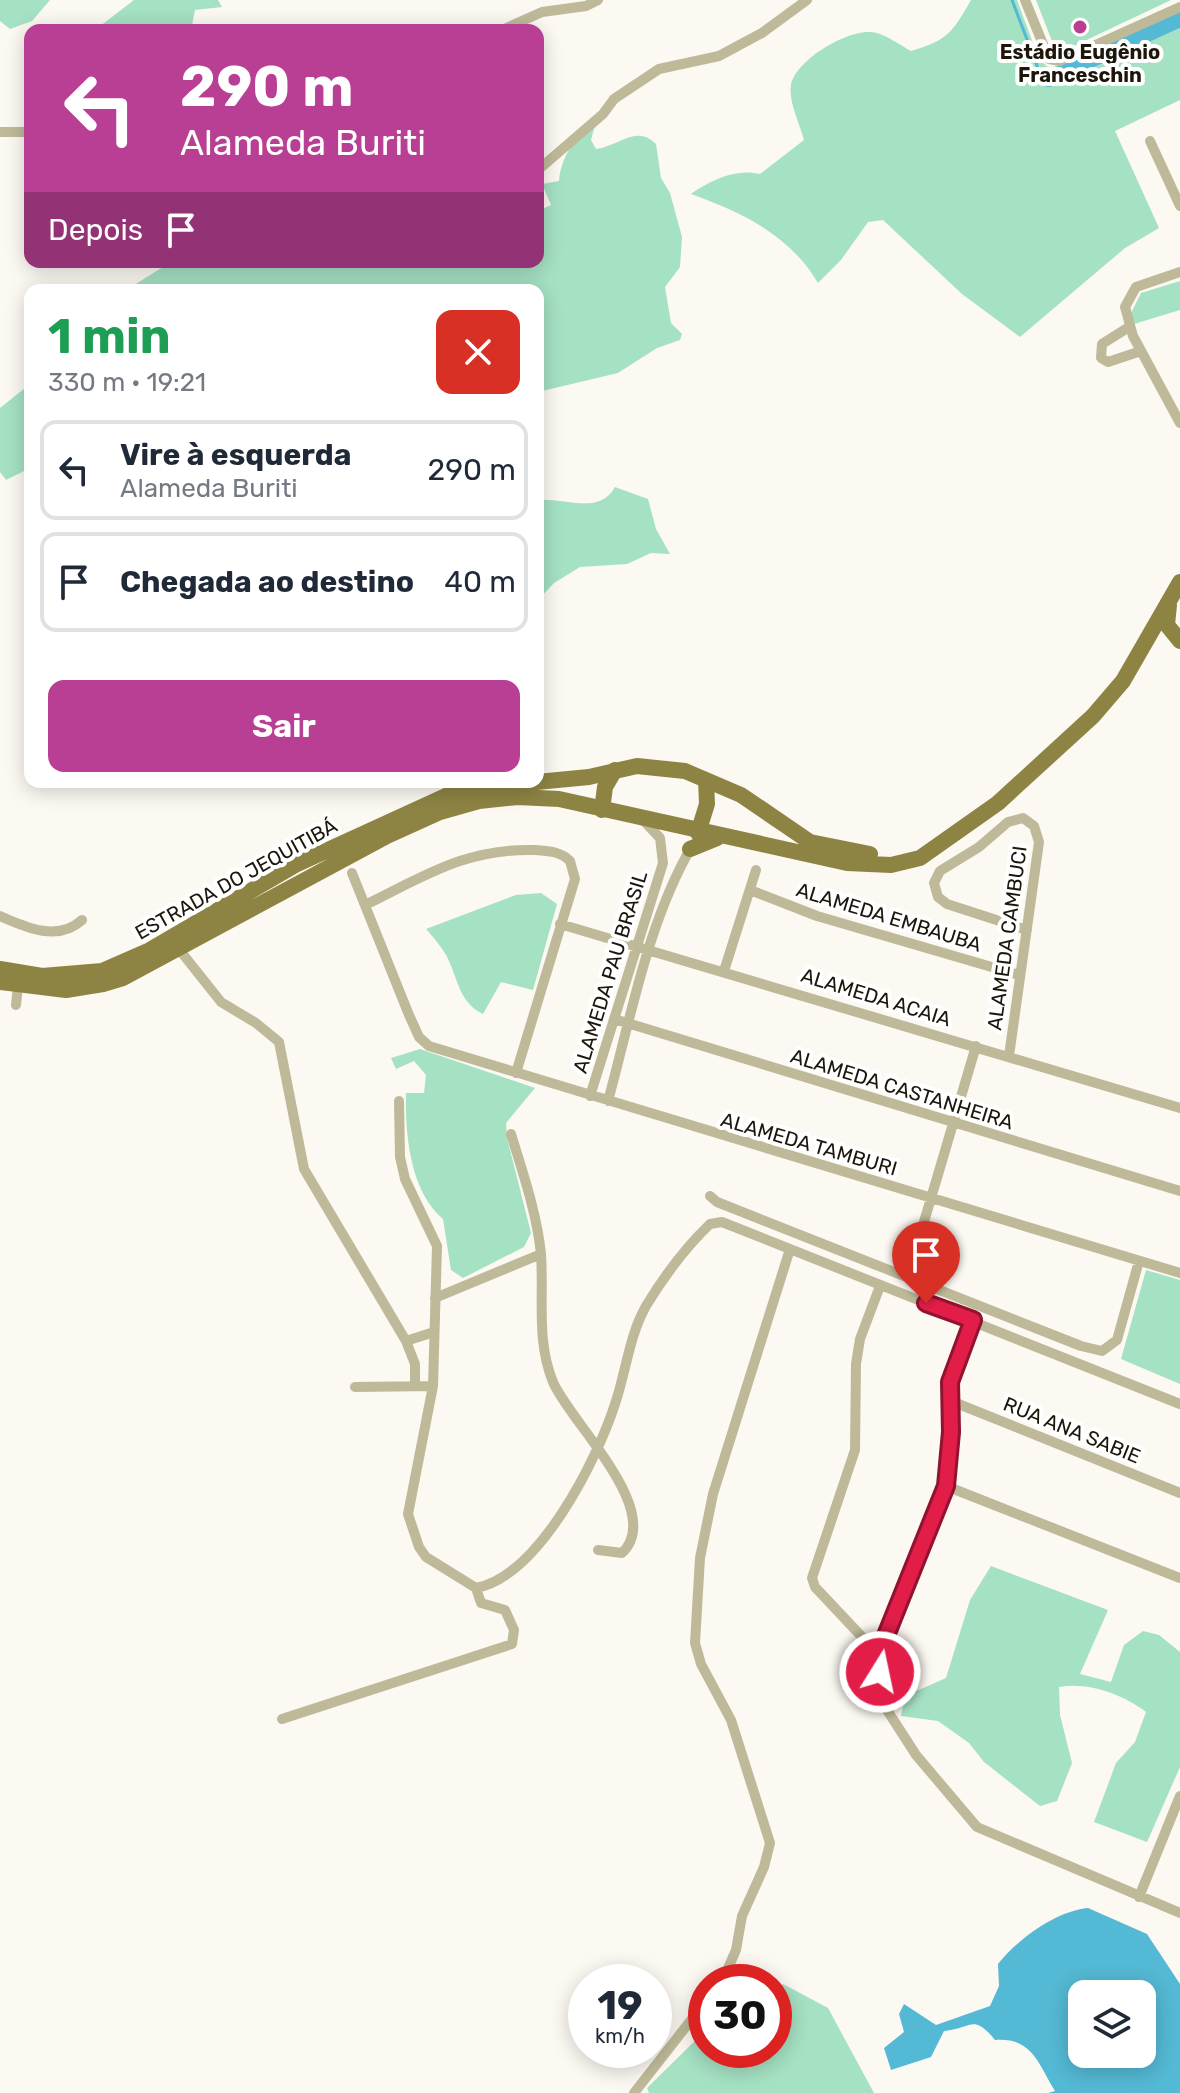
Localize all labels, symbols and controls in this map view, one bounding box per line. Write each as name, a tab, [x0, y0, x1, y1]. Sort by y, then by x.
marker: Estádio Eugênio Franceschin	[1071, 18, 1089, 36]
place label: Estádio Eugênio Franceschin	[1000, 40, 1160, 87]
text: 290 m	[180, 54, 354, 120]
icon: left	[48, 56, 152, 160]
text: Alameda Buriti	[180, 121, 426, 164]
icon: arrive	[159, 208, 203, 252]
text: Depois	[48, 212, 143, 248]
text: 1 min	[48, 308, 171, 365]
button: close	[436, 310, 520, 394]
text: 330 m · 19:21	[48, 367, 206, 398]
text: Vire à esquerda	[120, 437, 351, 473]
icon: left	[52, 448, 96, 492]
text: 290 m	[428, 452, 516, 488]
text: Alameda Buriti	[120, 473, 298, 504]
icon: arrive	[52, 560, 96, 604]
text: Chegada ao destino	[120, 564, 414, 600]
text: 40 m	[444, 564, 516, 600]
button: Sair	[48, 680, 520, 772]
street label: ESTRADA DO JEQUITIBÁ	[131, 813, 341, 945]
street label: ALAMEDA CAMBUCI	[982, 844, 1032, 1032]
street label: ALAMEDA PAU BRASIL	[568, 868, 652, 1076]
street label: ALAMEDA EMBAUBA	[794, 877, 984, 957]
street label: ALAMEDA ACAIA	[798, 963, 954, 1031]
street label: ALAMEDA CASTANHEIRA	[788, 1044, 1016, 1134]
street label: ALAMEDA TAMBURI	[718, 1107, 900, 1181]
pin	[892, 1221, 960, 1303]
icon: arrive	[904, 1233, 948, 1277]
street label: RUA ANA SABIE	[1000, 1392, 1144, 1468]
position arrow	[838, 1630, 922, 1714]
speed limit sign: 30	[688, 1964, 792, 2068]
map controls	[1068, 1980, 1156, 2068]
button: layers	[1068, 1980, 1156, 2068]
text: 19	[597, 1982, 643, 2029]
text: km/h	[595, 2024, 645, 2048]

